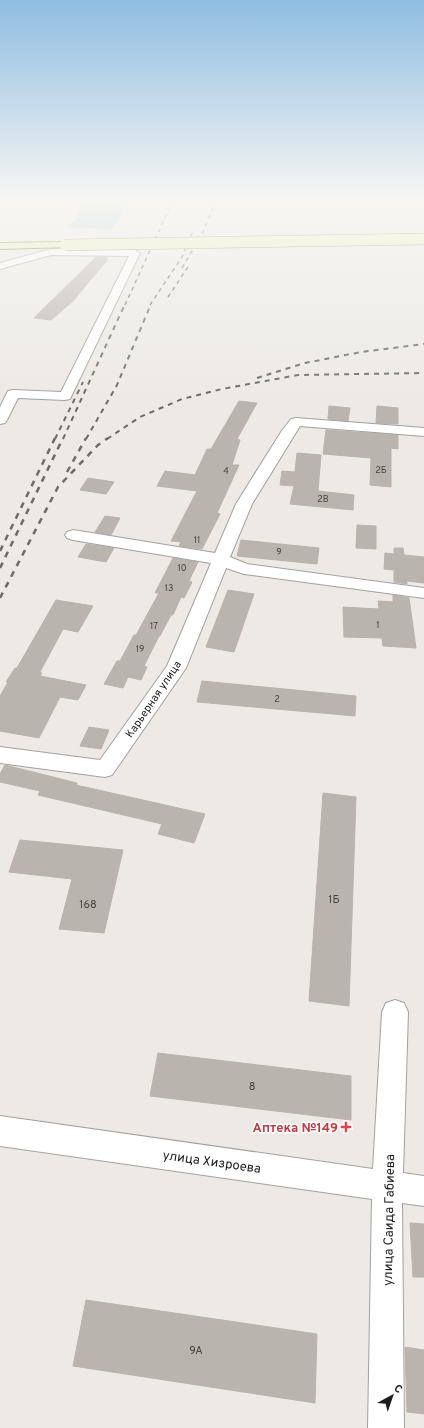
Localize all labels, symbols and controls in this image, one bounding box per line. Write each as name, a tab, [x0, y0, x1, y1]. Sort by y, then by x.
house number: 2Б	[375, 465, 387, 476]
house number: 4	[223, 466, 229, 477]
house number: 2В	[317, 494, 329, 505]
house number: 11	[194, 535, 200, 546]
house number: 9	[276, 547, 282, 558]
house number: 10	[177, 563, 187, 574]
house number: 13	[165, 583, 173, 594]
house number: 1	[376, 620, 380, 631]
house number: 17	[150, 621, 158, 632]
house number: 19	[136, 644, 144, 655]
street label: Карьерная улица	[123, 658, 185, 741]
house number: 2	[274, 694, 280, 705]
house number: 1Б	[328, 893, 340, 907]
house number: 168	[79, 898, 97, 912]
house number: 8	[249, 1080, 255, 1094]
place label: Аптека №149	[253, 1121, 338, 1137]
marker: Аптека №149	[341, 1122, 351, 1132]
street label: улица Хизроева	[162, 1148, 262, 1178]
street label: улица Саида Габиева	[381, 1154, 399, 1286]
house number: 9А	[189, 1344, 203, 1358]
north arrow	[372, 1376, 412, 1416]
text: С	[391, 1381, 405, 1397]

